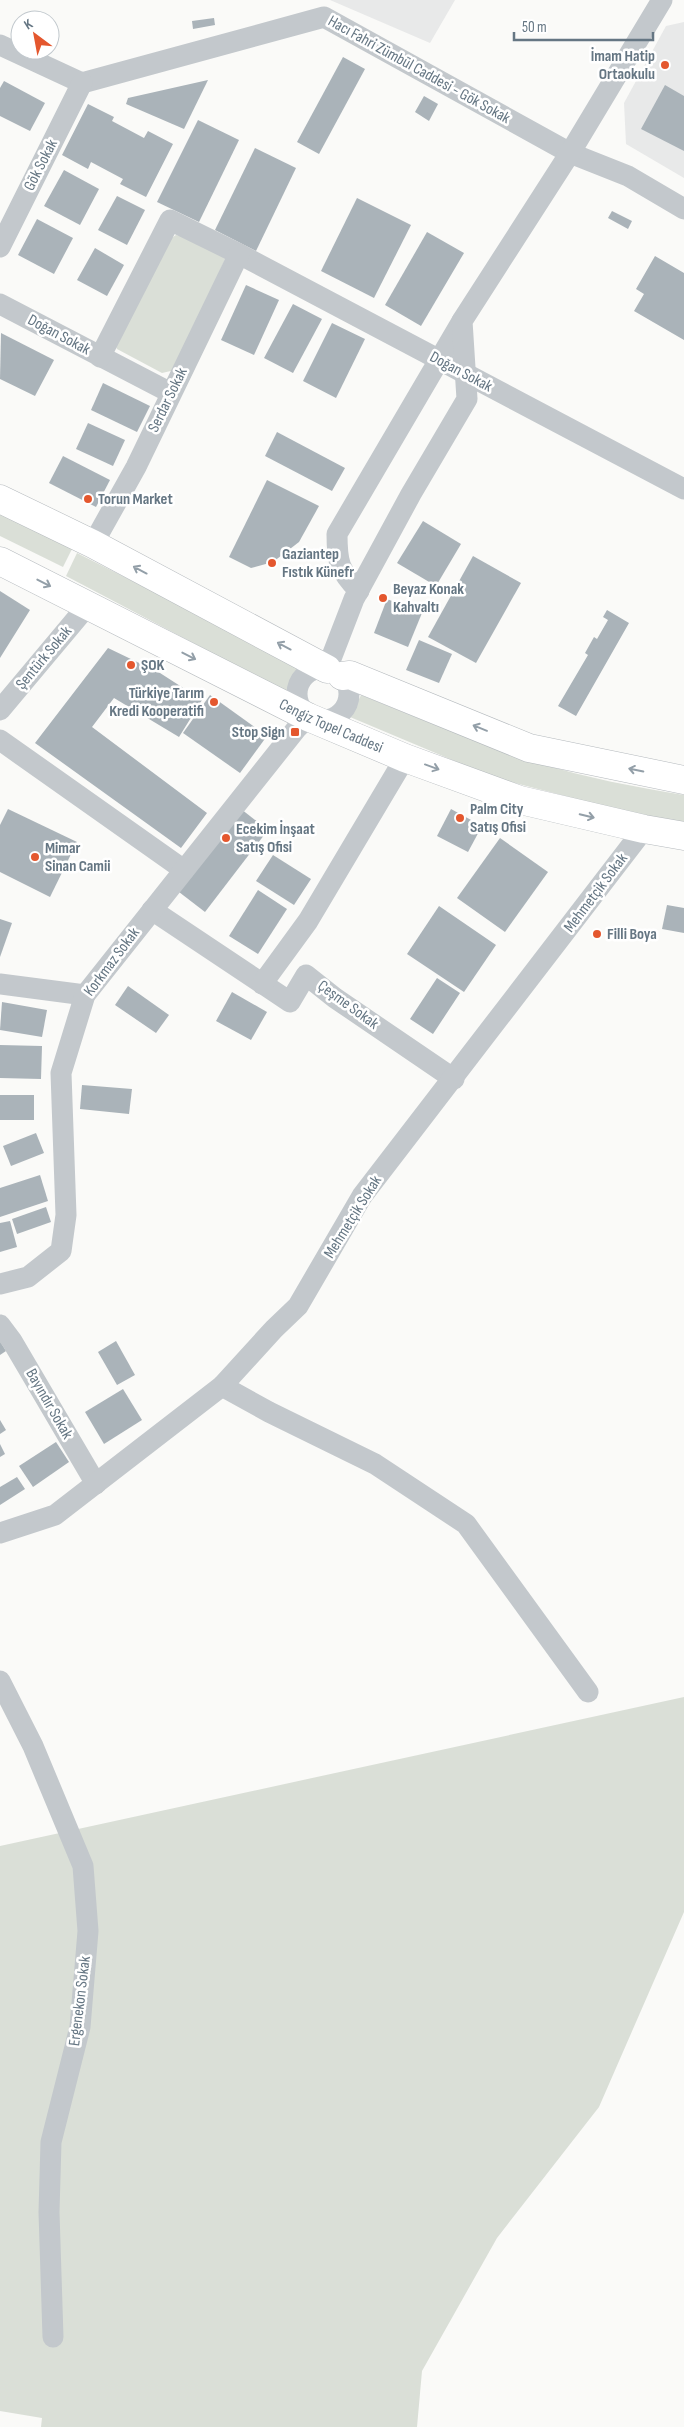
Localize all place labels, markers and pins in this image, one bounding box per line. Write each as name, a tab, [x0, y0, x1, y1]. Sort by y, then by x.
place label: İmam Hatip Ortaokulu	[591, 47, 655, 84]
marker: İmam Hatip Ortaokulu	[659, 59, 671, 71]
place label: Torun Market	[98, 490, 173, 509]
marker: Torun Market	[82, 493, 94, 505]
place label: Gaziantep Fıstık Künefr	[282, 545, 354, 582]
marker: Gaziantep Fıstık Künefr	[266, 557, 278, 569]
place label: Beyaz Konak Kahvaltı	[393, 580, 464, 617]
marker: Beyaz Konak Kahvaltı	[377, 592, 389, 604]
place label: ŞOK	[141, 656, 165, 675]
marker: ŞOK	[125, 659, 137, 671]
place label: Türkiye Tarım Kredi Kooperatifi	[109, 684, 204, 721]
marker: Türkiye Tarım Kredi Kooperatifi	[208, 696, 220, 708]
place label: Stop Sign	[232, 723, 285, 742]
marker: Stop Sign	[289, 726, 301, 738]
place label: Palm City Satış Ofisi	[470, 800, 526, 837]
marker: Palm City Satış Ofisi	[454, 812, 466, 824]
place label: Ecekim İnşaat Satış Ofisi	[236, 820, 315, 857]
marker: Ecekim İnşaat Satış Ofisi	[220, 832, 232, 844]
place label: Mimar Sinan Camii	[45, 839, 110, 876]
marker: Mimar Sinan Camii	[29, 851, 41, 863]
place label: Filli Boya	[607, 925, 657, 944]
marker: Filli Boya	[591, 928, 603, 940]

